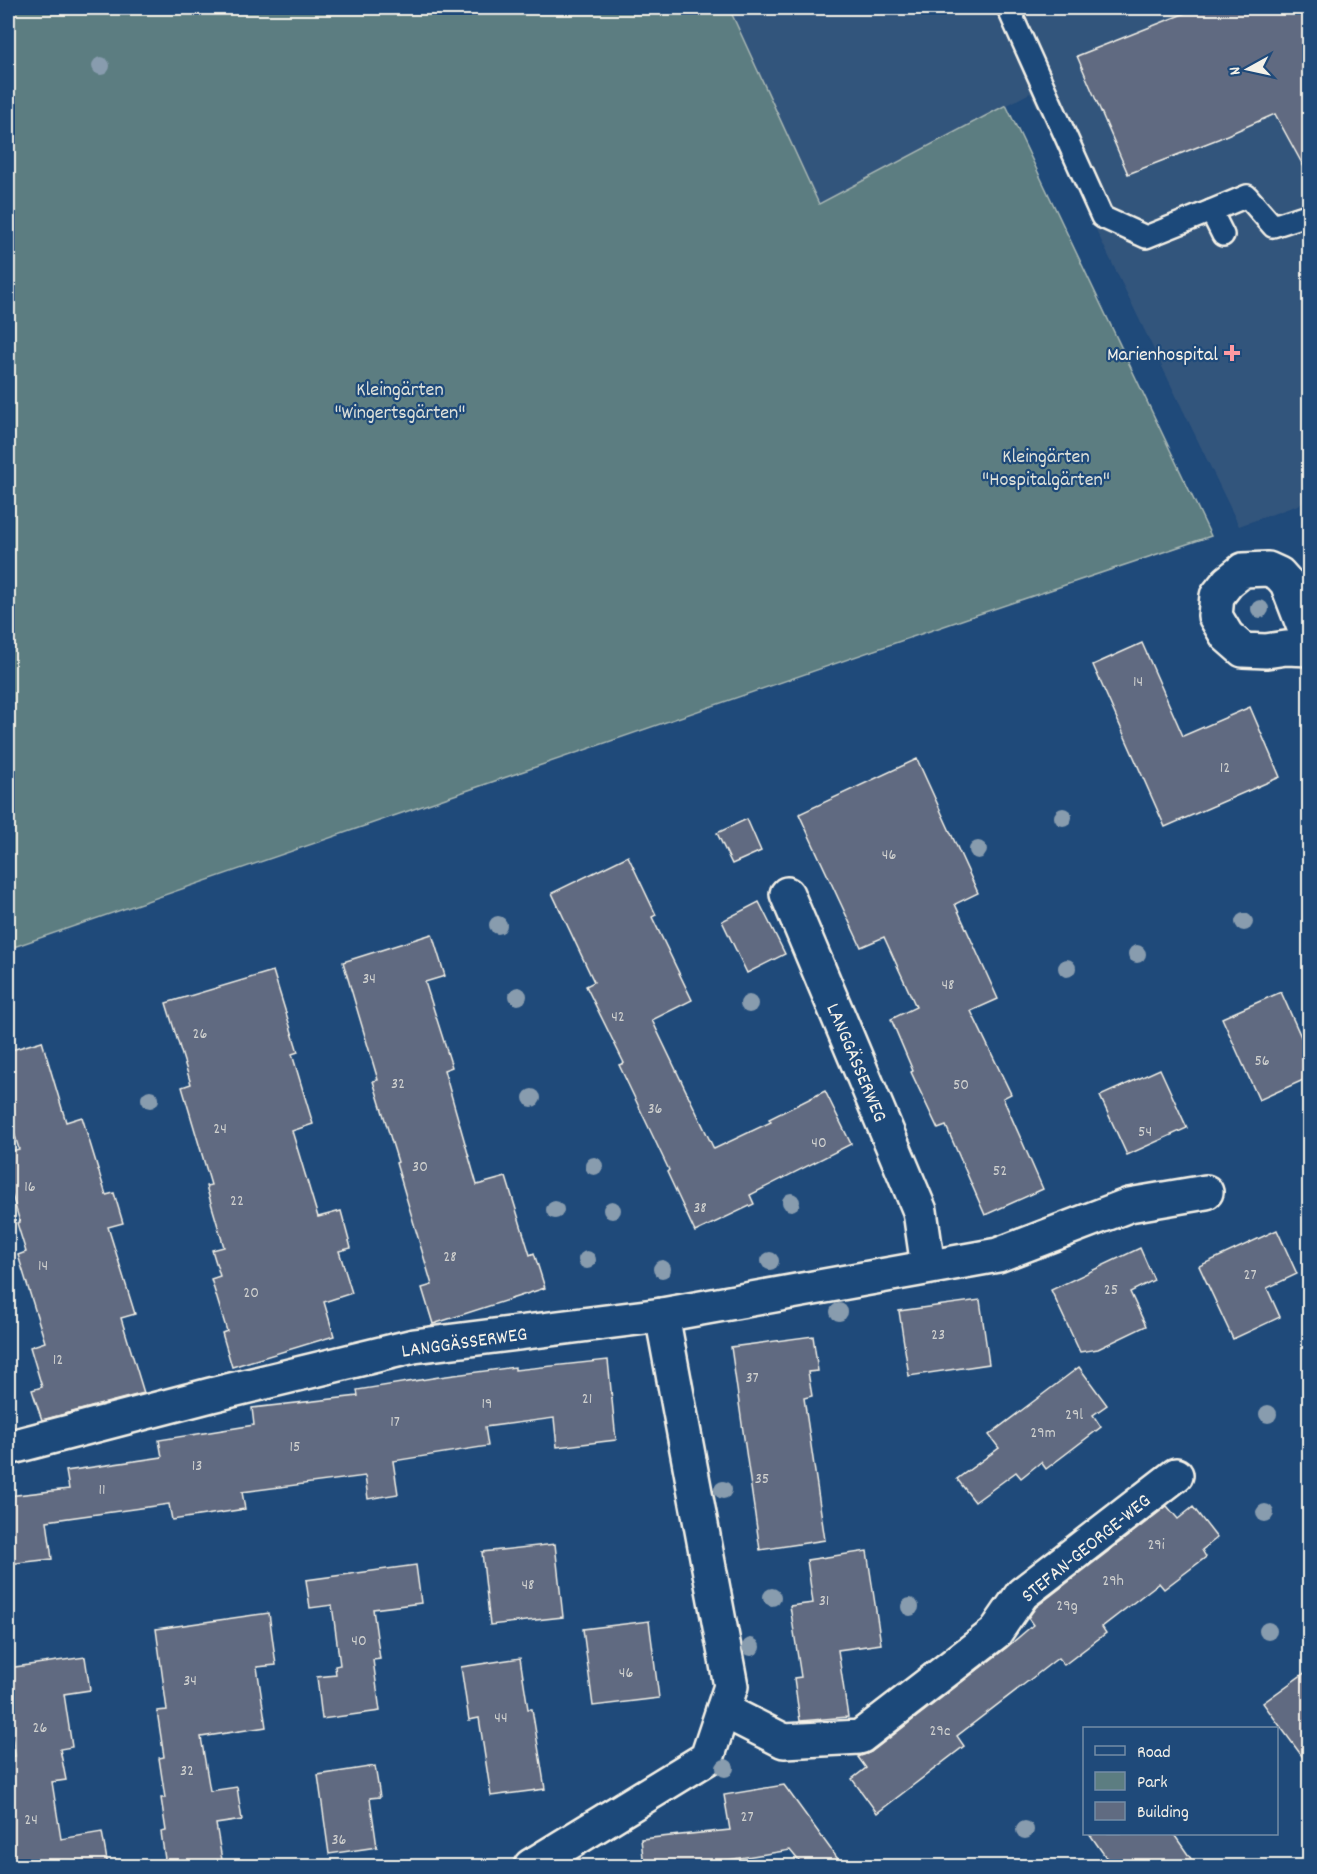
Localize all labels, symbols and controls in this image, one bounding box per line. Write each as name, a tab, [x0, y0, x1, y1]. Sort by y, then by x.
north arrow	[1218, 39, 1278, 99]
text: N	[1224, 65, 1248, 76]
place label: Marienhospital	[1107, 342, 1218, 370]
marker: Marienhospital	[1223, 344, 1241, 362]
park label: Kleingärten "Wingertsgärten"	[335, 377, 465, 428]
park label: Kleingärten "Hospitalgärten"	[982, 444, 1110, 495]
house number: 14	[1133, 671, 1143, 694]
house number: 12	[1220, 757, 1230, 780]
house number: 46	[882, 844, 896, 867]
house number: 34	[362, 968, 376, 991]
house number: 48	[941, 974, 955, 997]
street label: LANGGÄSSERWEG	[818, 999, 893, 1127]
house number: 42	[611, 1006, 625, 1029]
house number: 26	[193, 1023, 208, 1046]
house number: 56	[1254, 1050, 1270, 1073]
house number: 32	[391, 1073, 405, 1096]
house number: 50	[953, 1074, 969, 1097]
house number: 36	[648, 1098, 663, 1121]
house number: 24	[213, 1118, 227, 1141]
house number: 54	[1138, 1121, 1152, 1144]
house number: 40	[811, 1132, 827, 1155]
house number: 30	[412, 1156, 428, 1179]
house number: 52	[993, 1160, 1007, 1183]
house number: 16	[24, 1176, 36, 1199]
house number: 22	[230, 1190, 244, 1213]
house number: 38	[693, 1197, 707, 1220]
house number: 28	[443, 1246, 457, 1269]
house number: 14	[38, 1255, 48, 1278]
house number: 27	[1243, 1264, 1257, 1287]
house number: 25	[1104, 1279, 1118, 1302]
house number: 20	[243, 1282, 259, 1305]
street label: LANGGÄSSERWEG	[400, 1321, 529, 1367]
house number: 23	[931, 1324, 945, 1347]
house number: 12	[53, 1349, 63, 1372]
house number: 37	[745, 1367, 759, 1390]
house number: 21	[582, 1388, 592, 1411]
house number: 19	[482, 1393, 492, 1416]
house number: 29l	[1065, 1404, 1083, 1427]
house number: 17	[390, 1411, 400, 1434]
house number: 29m	[1030, 1422, 1056, 1445]
house number: 15	[290, 1436, 300, 1459]
house number: 13	[192, 1455, 202, 1478]
house number: 35	[755, 1468, 769, 1491]
house number: 11	[98, 1479, 106, 1502]
street label: STEFAN-GEORGE-WEG	[1016, 1488, 1158, 1610]
house number: 29i	[1147, 1534, 1165, 1557]
house number: 29h	[1102, 1570, 1124, 1593]
house number: 48	[521, 1574, 535, 1597]
house number: 31	[819, 1590, 829, 1613]
house number: 29g	[1056, 1595, 1078, 1618]
house number: 40	[351, 1630, 367, 1653]
house number: 46	[619, 1662, 633, 1685]
house number: 34	[183, 1670, 197, 1693]
house number: 44	[494, 1707, 508, 1730]
house number: 26	[33, 1717, 48, 1740]
house number: 29c	[930, 1720, 950, 1743]
legend	[1083, 1727, 1278, 1835]
text: Road	[1137, 1741, 1171, 1766]
house number: 32	[180, 1760, 194, 1783]
text: Park	[1137, 1771, 1168, 1796]
text: Building	[1137, 1801, 1189, 1826]
house number: 27	[740, 1806, 754, 1829]
house number: 24	[24, 1809, 38, 1832]
house number: 36	[332, 1829, 347, 1852]

